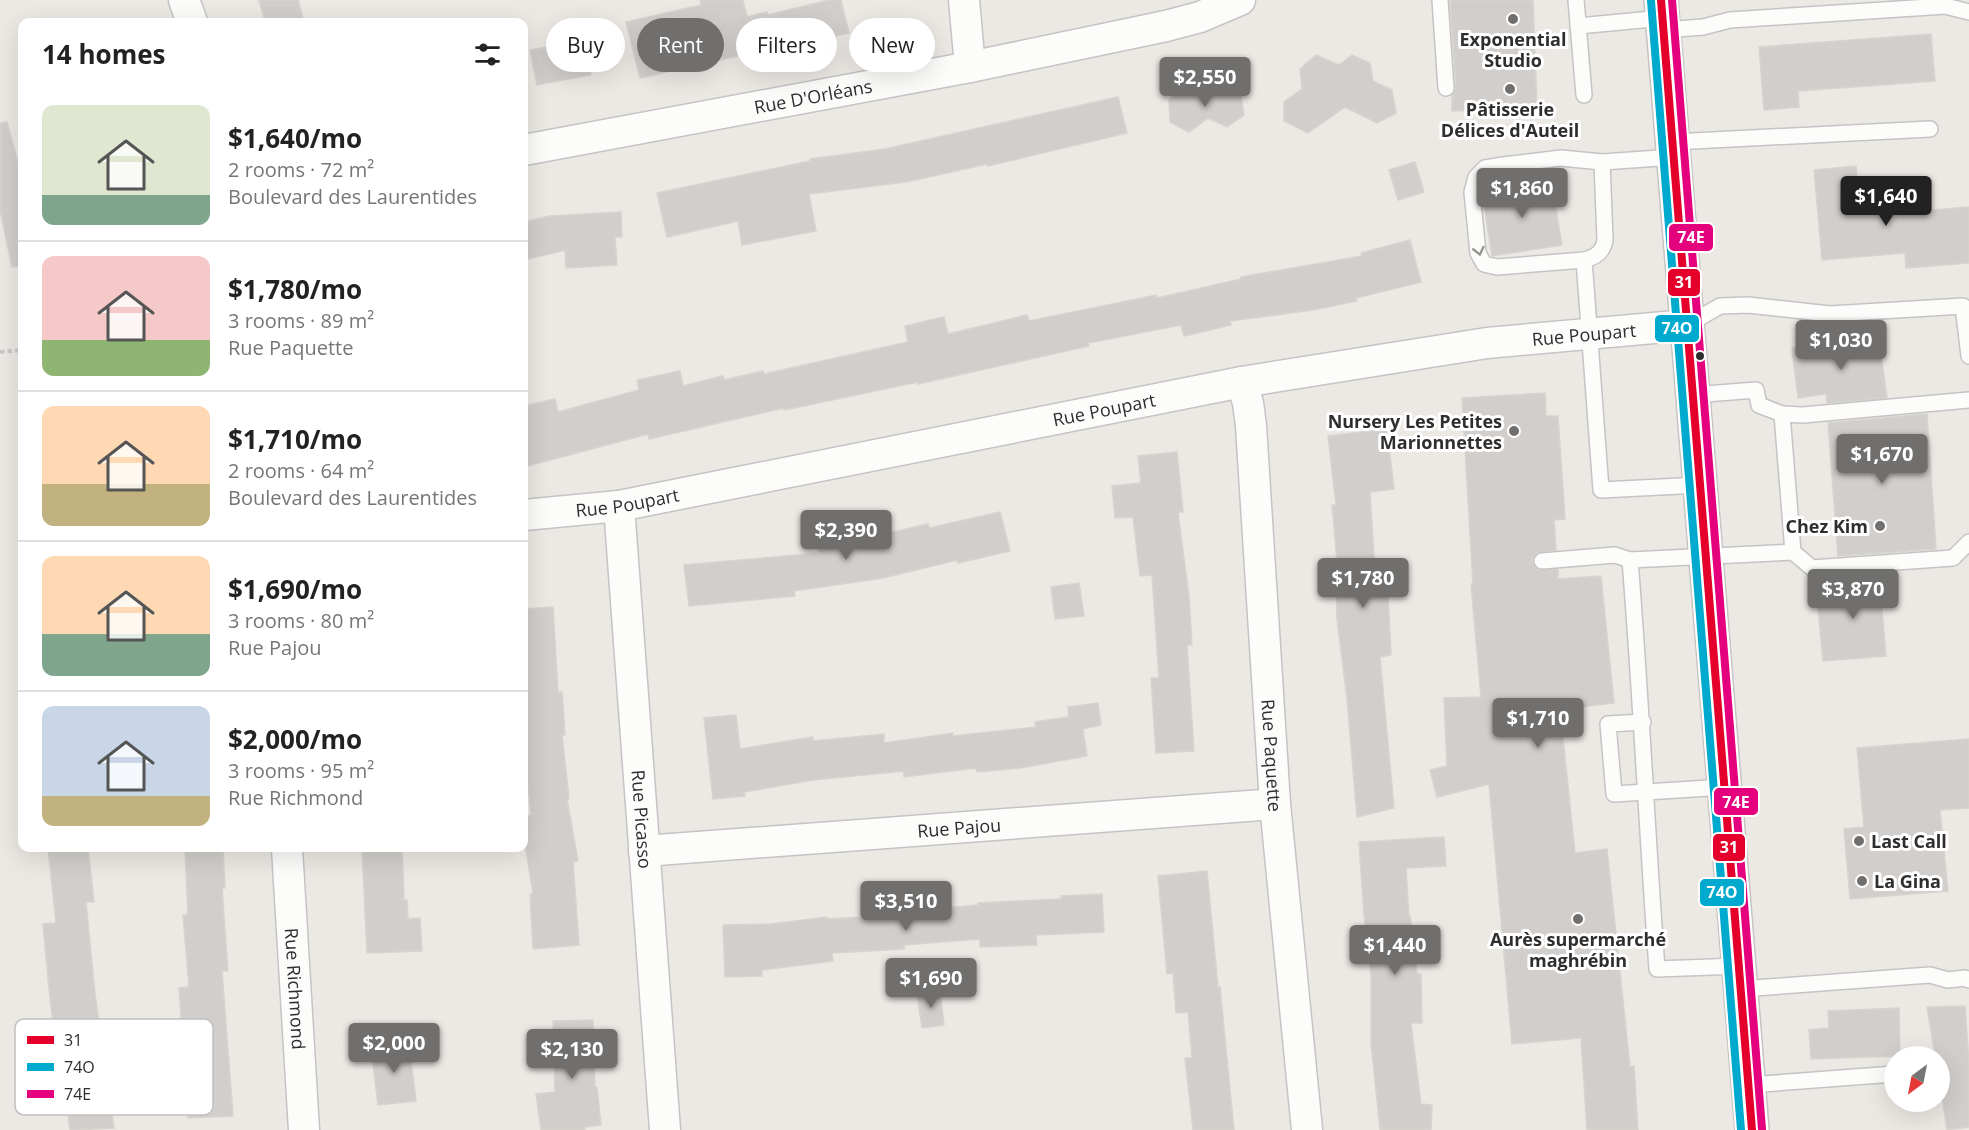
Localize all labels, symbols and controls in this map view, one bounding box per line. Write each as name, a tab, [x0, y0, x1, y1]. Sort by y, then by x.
marker: Exponential Studio	[1506, 12, 1520, 26]
chip: Buy	[546, 18, 625, 72]
chip: Rent	[637, 18, 724, 72]
chip: Filters	[736, 18, 837, 72]
chip: New	[849, 18, 935, 72]
place label: Exponential Studio	[1460, 27, 1567, 72]
text: 14 homes	[42, 36, 166, 72]
icon: filters	[471, 38, 504, 71]
pin: $2,550	[1156, 57, 1254, 108]
text: $2,550	[1174, 63, 1236, 90]
street label: Rue D'Orléans	[752, 73, 874, 119]
marker: Pâtisserie Délices d'Auteil	[1503, 82, 1517, 96]
place label: Pâtisserie Délices d'Auteil	[1441, 97, 1579, 142]
text: $1,640/mo	[228, 120, 362, 156]
icon: home	[90, 129, 162, 201]
text: 2 rooms · 72 m²	[228, 156, 374, 183]
pin: $1,860	[1473, 168, 1571, 219]
text: $1,860	[1491, 174, 1553, 201]
pin: $1,640	[1837, 176, 1935, 227]
text: $1,640	[1855, 182, 1917, 209]
text: Boulevard des Laurentides	[228, 183, 477, 210]
line badge: 74E	[1668, 223, 1714, 252]
text: 74E	[1677, 226, 1705, 248]
one-way arrow	[1472, 246, 1485, 256]
line badge: 31	[1667, 268, 1701, 297]
text: $1,780/mo	[228, 271, 362, 307]
text: 31	[1675, 271, 1693, 293]
icon: home	[90, 280, 162, 352]
text: 3 rooms · 89 m²	[228, 307, 374, 334]
line badge: 74O	[1654, 314, 1700, 343]
text: 74O	[1661, 317, 1693, 339]
street label: Rue Poupart	[1531, 318, 1637, 351]
pin: $1,030	[1792, 320, 1890, 371]
text: $1,030	[1810, 326, 1872, 353]
text: Rue Paquette	[228, 334, 353, 361]
unlabelled marker	[1694, 350, 1706, 362]
street label: Rue Poupart	[1050, 387, 1158, 431]
place label: Nursery Les Petites Marionnettes	[1328, 409, 1502, 454]
text: $1,710/mo	[228, 421, 362, 457]
marker: Nursery Les Petites Marionnettes	[1507, 424, 1521, 438]
icon: home	[90, 430, 162, 502]
pin: $1,670	[1833, 434, 1931, 485]
text: $1,670	[1851, 440, 1913, 467]
text: 2 rooms · 64 m²	[228, 457, 374, 484]
street label: Rue Poupart	[574, 482, 681, 522]
text: Boulevard des Laurentides	[228, 484, 477, 511]
pin: $2,390	[797, 510, 895, 561]
place label: Chez Kim	[1785, 514, 1868, 538]
text: $2,390	[815, 516, 877, 543]
marker: Chez Kim	[1873, 519, 1887, 533]
pin: $1,780	[1314, 558, 1412, 609]
text: $1,780	[1332, 564, 1394, 591]
pin: $3,870	[1804, 569, 1902, 620]
text: $1,690/mo	[228, 571, 362, 607]
text: $3,870	[1822, 575, 1884, 602]
icon: home	[90, 580, 162, 652]
text: 3 rooms · 80 m²	[228, 607, 374, 634]
text: Rue Pajou	[228, 634, 322, 661]
street label: Rue Paquette	[1256, 698, 1288, 813]
pin: $1,710	[1489, 698, 1587, 749]
text: $1,710	[1507, 704, 1569, 731]
text: $2,000/mo	[228, 721, 362, 757]
icon: home	[90, 730, 162, 802]
text: 3 rooms · 95 m²	[228, 757, 374, 784]
street label: Rue Picasso	[626, 769, 658, 869]
text: Rue Richmond	[228, 784, 363, 811]
line badge: 74E	[1713, 787, 1759, 816]
text: 74E	[1722, 791, 1750, 813]
street label: Rue Pajou	[916, 812, 1002, 843]
place label: Last Call	[1871, 829, 1947, 853]
line badge: 31	[1712, 833, 1746, 862]
marker: Last Call	[1852, 834, 1866, 848]
text: 31	[1720, 836, 1738, 858]
place label: La Gina	[1874, 869, 1941, 893]
marker: La Gina	[1855, 874, 1869, 888]
line badge: 74O	[1699, 878, 1745, 907]
pin: $3,510	[857, 881, 955, 932]
text: 74O	[1706, 881, 1738, 903]
text: $3,510	[875, 887, 937, 914]
marker: Aurès supermarché maghrébin	[1571, 912, 1585, 926]
pin: $1,440	[1346, 925, 1444, 976]
street label: Rue Richmond	[280, 927, 311, 1050]
place label: Aurès supermarché maghrébin	[1490, 927, 1666, 972]
text: $1,440	[1364, 931, 1426, 958]
pin: $1,690	[882, 958, 980, 1009]
text: $1,690	[900, 964, 962, 991]
legend	[15, 1019, 213, 1115]
pin: $2,000	[345, 1023, 443, 1074]
text: 31	[64, 1029, 82, 1051]
text: $2,000	[363, 1029, 425, 1056]
pin: $2,130	[523, 1029, 621, 1080]
text: $2,130	[541, 1035, 603, 1062]
north arrow	[1884, 1046, 1950, 1112]
map controls	[1884, 1046, 1950, 1112]
text: 74O	[64, 1056, 95, 1078]
text: 74E	[64, 1083, 91, 1105]

